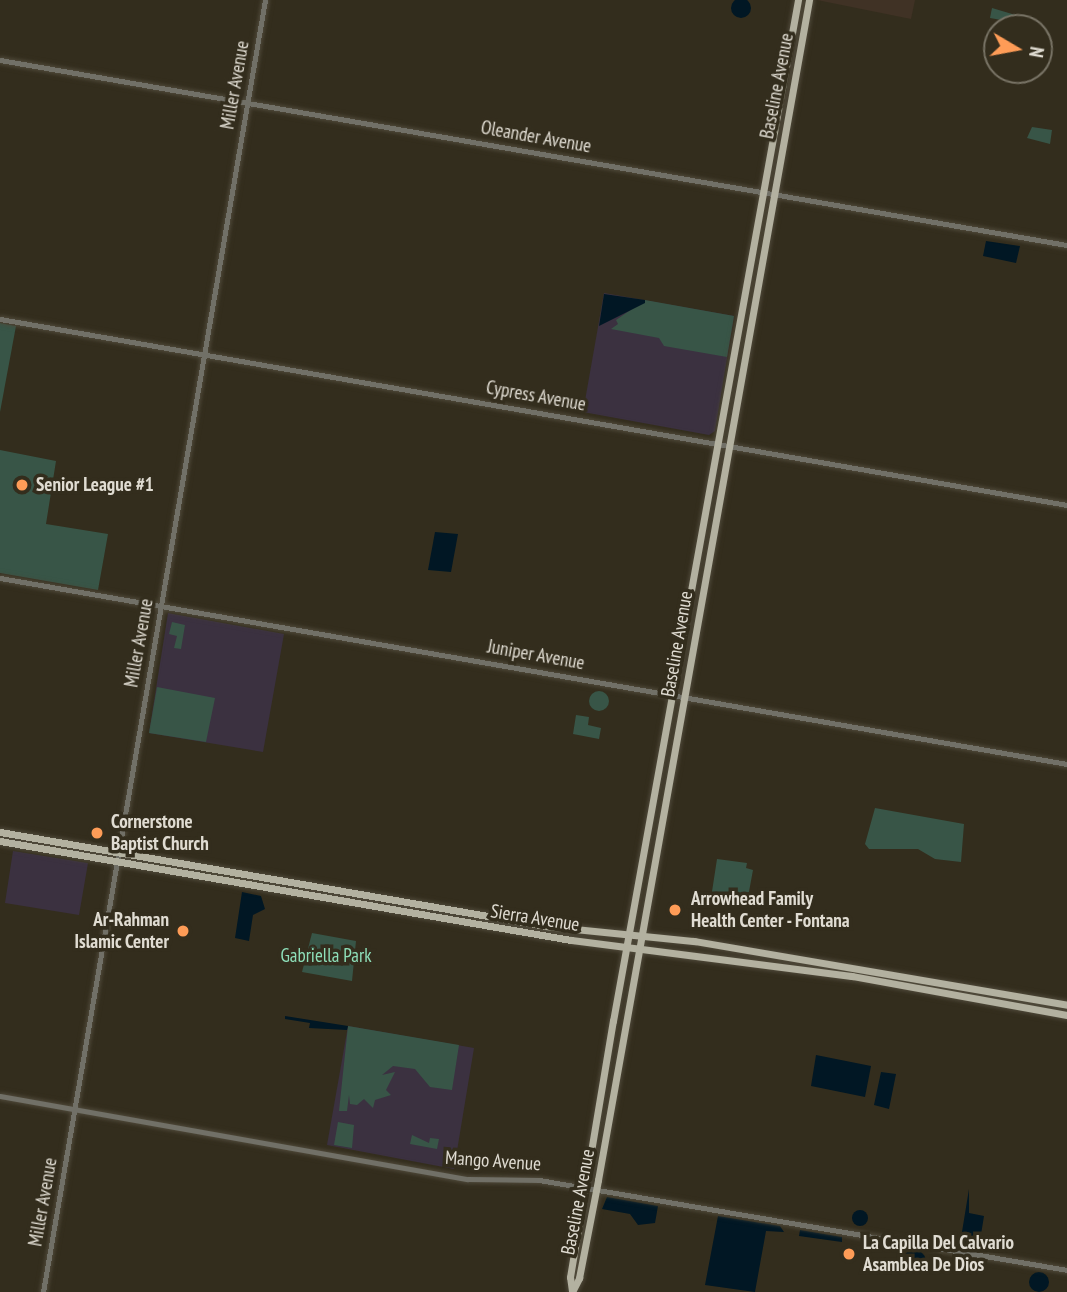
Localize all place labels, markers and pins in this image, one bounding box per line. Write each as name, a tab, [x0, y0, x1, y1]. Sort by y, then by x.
place label: Senior League #1	[36, 474, 154, 496]
marker: Senior League #1	[14, 477, 30, 493]
place label: Cornerstone Baptist Church	[111, 811, 209, 855]
marker: Cornerstone Baptist Church	[89, 825, 105, 841]
place label: Arrowhead Family Health Center - Fontana	[691, 888, 852, 932]
marker: Arrowhead Family Health Center - Fontana	[665, 900, 685, 920]
place label: Ar-Rahman Islamic Center	[74, 909, 169, 953]
marker: Ar-Rahman Islamic Center	[175, 923, 191, 939]
place label: La Capilla Del Calvario Asamblea De Dios	[863, 1232, 1014, 1276]
marker: La Capilla Del Calvario Asamblea De Dios	[841, 1246, 857, 1262]

